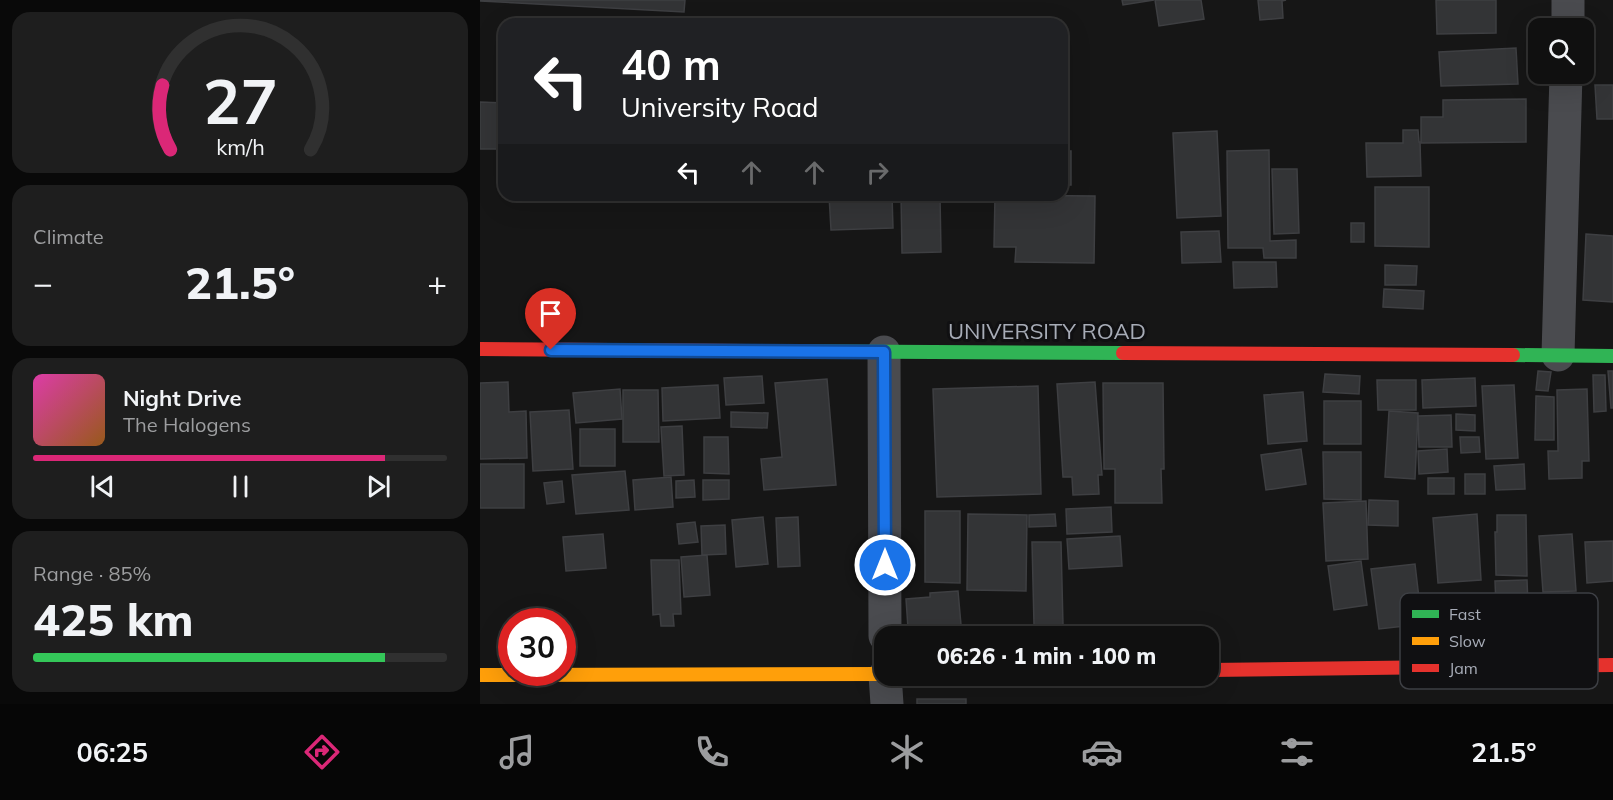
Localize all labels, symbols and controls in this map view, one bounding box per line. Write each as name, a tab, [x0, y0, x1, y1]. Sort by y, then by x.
map controls	[1528, 18, 1594, 84]
button: search	[1528, 18, 1594, 84]
text: 40 m	[621, 38, 721, 91]
icon: left	[522, 42, 600, 120]
text: 27	[203, 61, 277, 140]
text: University Road	[621, 90, 818, 124]
text: km/h	[216, 133, 264, 160]
icon: left	[672, 156, 705, 189]
icon: ahead	[735, 156, 768, 189]
icon: ahead	[798, 156, 831, 189]
icon: right	[861, 156, 894, 189]
text: Climate	[33, 224, 104, 249]
text: 21.5°	[185, 254, 295, 310]
text: −	[33, 262, 53, 303]
text: +	[427, 262, 447, 303]
pin	[525, 288, 576, 350]
icon: arrive	[534, 297, 567, 330]
street label: UNIVERSITY ROAD	[948, 317, 1146, 345]
text: Night Drive	[123, 384, 242, 412]
text: The Halogens	[123, 412, 251, 437]
icon: previous	[86, 470, 119, 503]
icon: pause	[224, 470, 257, 503]
icon: next	[362, 470, 395, 503]
position arrow	[853, 533, 917, 597]
text: Range · 85%	[33, 561, 151, 586]
text: 425 km	[33, 591, 194, 647]
legend	[1400, 593, 1598, 689]
text: Fast	[1449, 604, 1481, 624]
speed limit sign: 30	[498, 608, 576, 686]
text: Slow	[1449, 631, 1486, 651]
text: 06:26 · 1 min · 100 m	[937, 642, 1156, 670]
text: Jam	[1449, 658, 1478, 678]
icon: directions	[301, 731, 343, 773]
icon: music	[496, 731, 538, 773]
icon: phone	[691, 731, 733, 773]
icon: climate	[886, 731, 928, 773]
icon: car	[1081, 731, 1123, 773]
icon: filters	[1276, 731, 1318, 773]
text: 06:25	[76, 735, 148, 769]
text: 21.5°	[1471, 735, 1536, 769]

